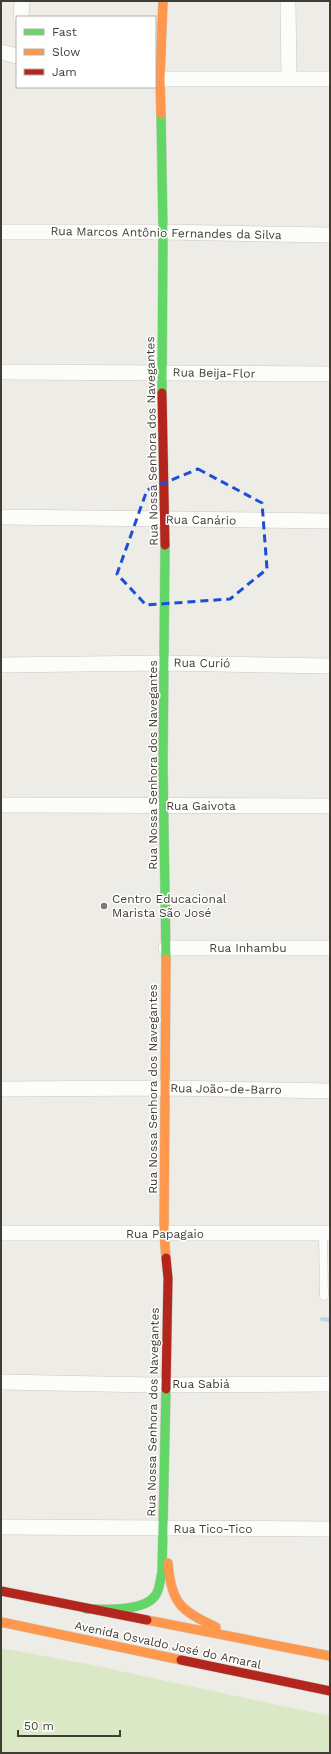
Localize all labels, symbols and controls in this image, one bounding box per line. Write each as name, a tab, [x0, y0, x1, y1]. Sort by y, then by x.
legend	[16, 16, 156, 88]
text: Fast	[52, 25, 77, 39]
text: Slow	[52, 45, 80, 59]
text: Jam	[52, 65, 77, 79]
street label: Rua Marcos Antônio Fernandes da Silva	[50, 224, 282, 242]
street label: Rua Nossa Senhora dos Navegantes	[143, 336, 161, 546]
street label: Rua Beija-Flor	[172, 365, 256, 381]
street label: Rua Canário	[166, 512, 236, 528]
street label: Rua Curió	[173, 656, 231, 670]
street label: Rua Nossa Senhora dos Navegantes	[146, 660, 160, 870]
street label: Rua Gaivota	[166, 799, 236, 813]
place label: Centro Educacional Marista São José	[112, 892, 227, 920]
marker: Centro Educacional Marista São José	[99, 901, 109, 911]
street label: Rua Inhambu	[209, 941, 287, 955]
street label: Rua Nossa Senhora dos Navegantes	[146, 984, 160, 1194]
street label: Rua João-de-Barro	[170, 1081, 282, 1097]
street label: Rua Papagaio	[126, 1227, 204, 1241]
street label: Rua Nossa Senhora dos Navegantes	[144, 1307, 162, 1517]
street label: Rua Sabiá	[172, 1377, 230, 1391]
street label: Rua Tico-Tico	[174, 1522, 252, 1536]
street label: Avenida Osvaldo José do Amaral	[73, 1618, 263, 1672]
scale bar	[18, 1712, 120, 1738]
text: 50 m	[24, 1719, 54, 1733]

